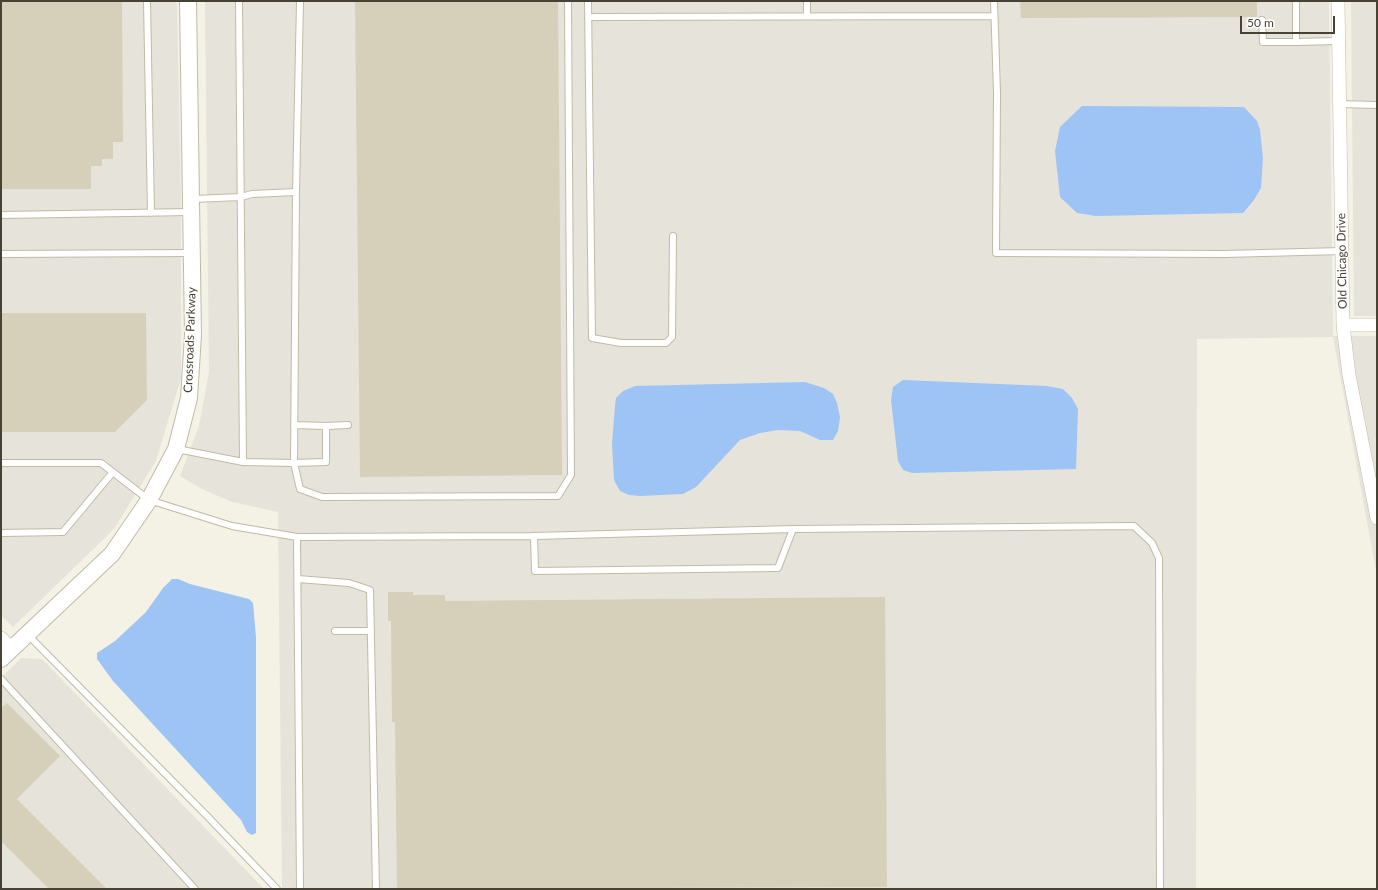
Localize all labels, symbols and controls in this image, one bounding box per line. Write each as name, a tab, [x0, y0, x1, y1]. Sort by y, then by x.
scale bar	[1242, 8, 1337, 34]
text: 50 m	[1247, 15, 1274, 30]
street label: Old Chicago Drive	[1334, 213, 1350, 309]
street label: Crossroads Parkway	[181, 287, 199, 393]

